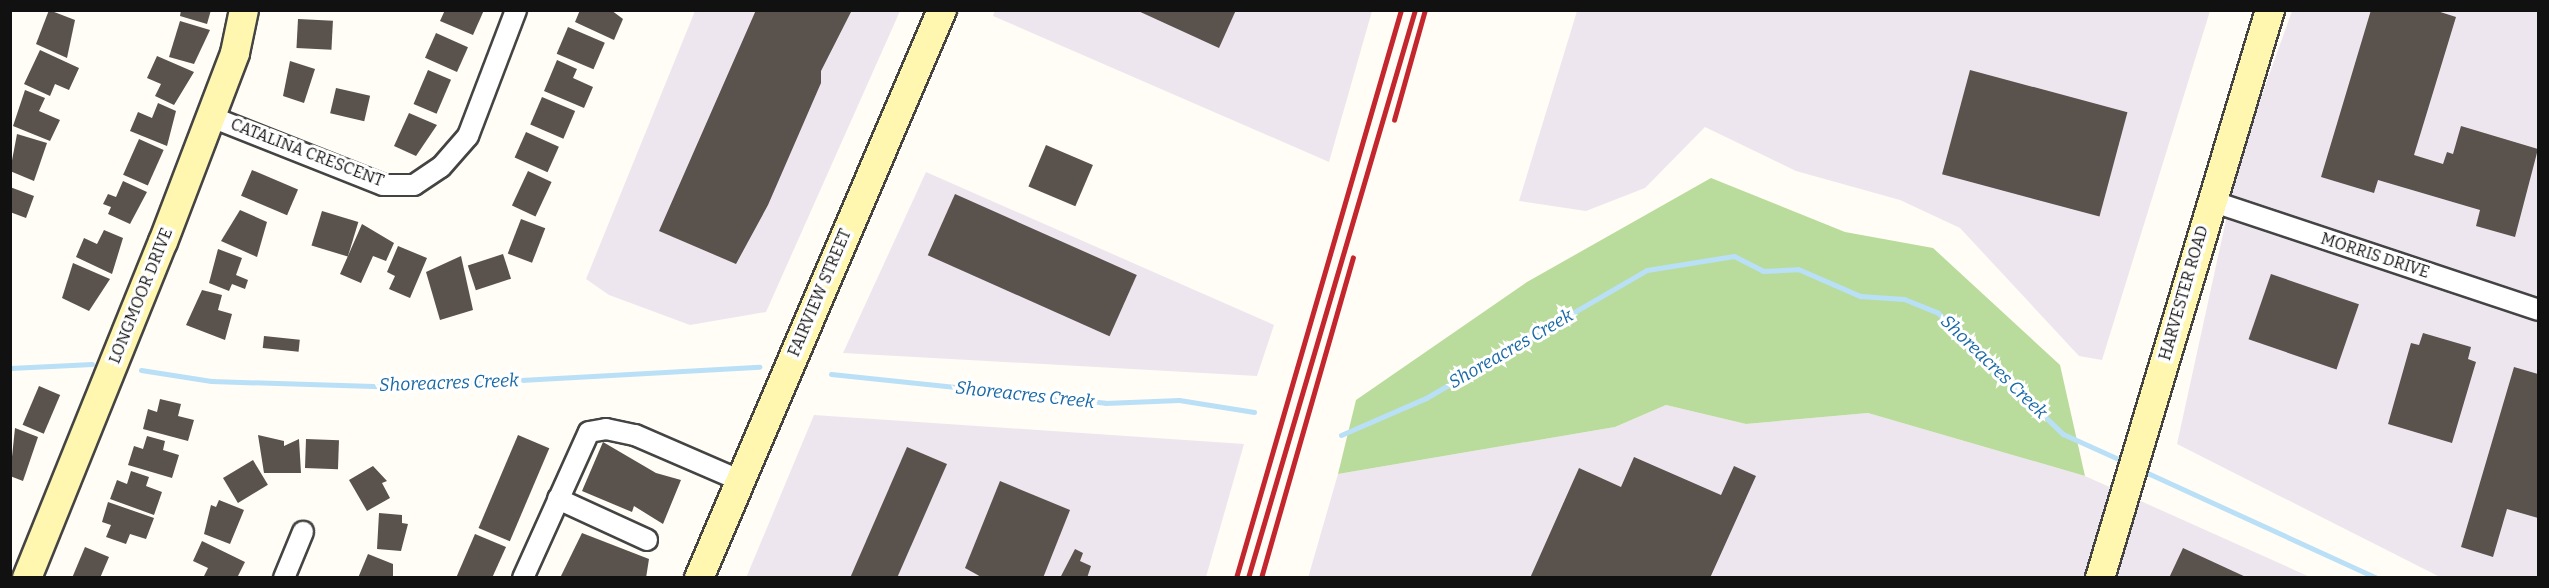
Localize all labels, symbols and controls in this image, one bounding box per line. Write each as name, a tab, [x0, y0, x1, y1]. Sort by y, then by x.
street label: CATALINA CRESCENT	[228, 115, 386, 191]
street label: HARVESTER ROAD	[2156, 223, 2212, 363]
street label: LONGMOOR DRIVE	[105, 225, 177, 367]
street label: FAIRVIEW STREET	[784, 226, 856, 360]
street label: MORRIS DRIVE	[2318, 229, 2432, 283]
water label: Shoreacres Creek	[1445, 305, 1577, 393]
water label: Shoreacres Creek	[1936, 311, 2052, 423]
water label: Shoreacres Creek	[379, 370, 519, 396]
water label: Shoreacres Creek	[954, 377, 1096, 413]

